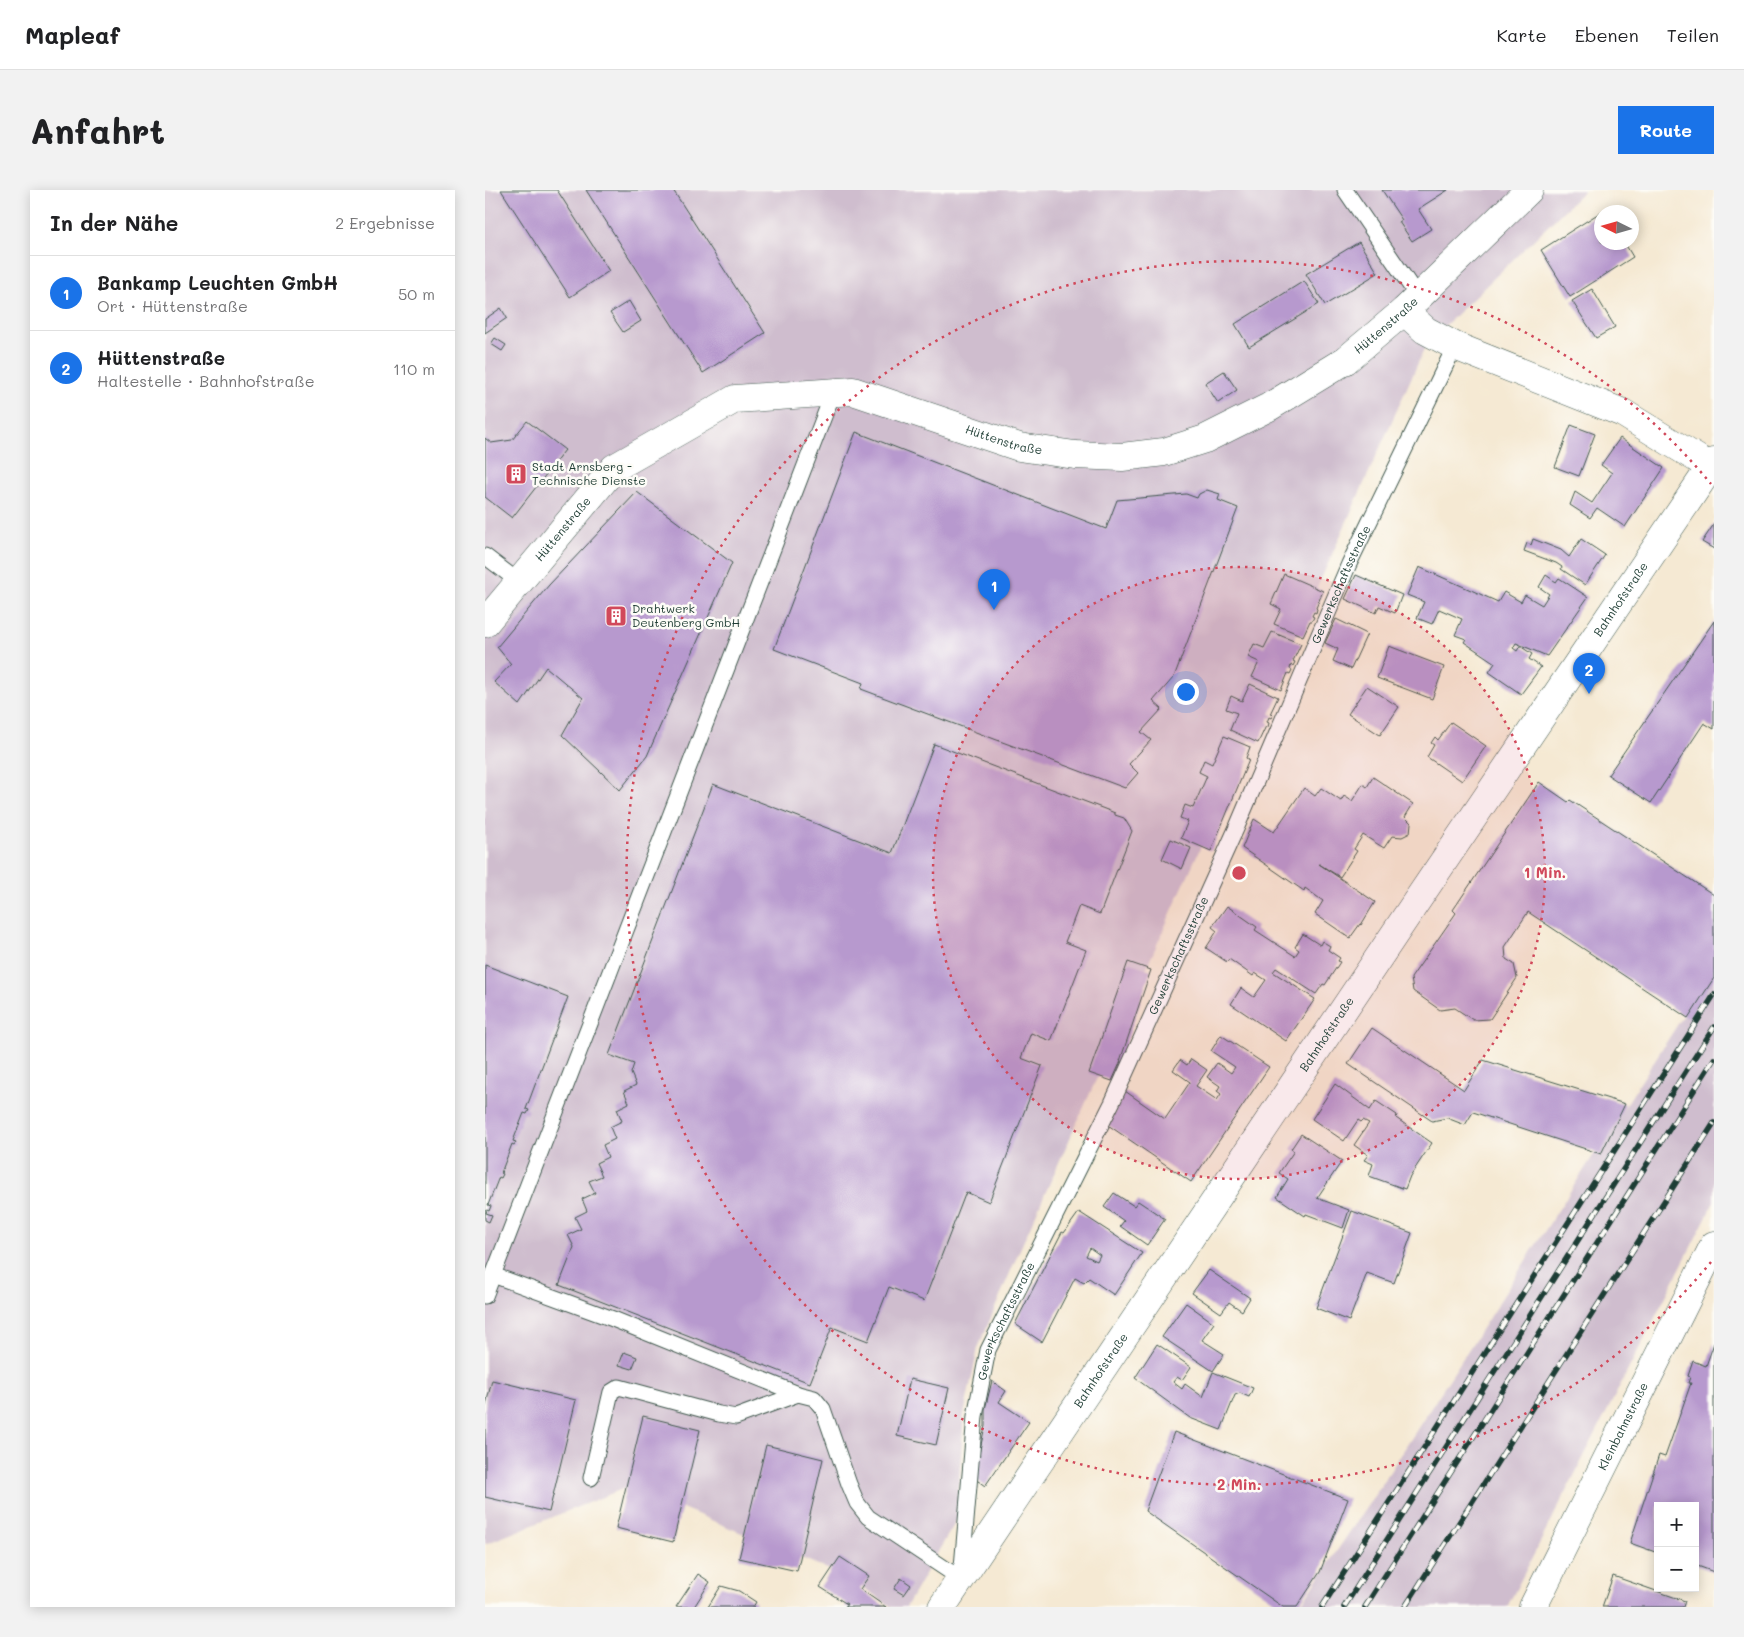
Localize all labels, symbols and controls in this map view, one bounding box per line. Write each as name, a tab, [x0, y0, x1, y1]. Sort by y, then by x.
text: Mapleaf	[25, 19, 120, 50]
text: Karte	[1496, 23, 1547, 47]
text: Ebenen	[1575, 23, 1639, 47]
text: Teilen	[1667, 23, 1719, 47]
button: Route	[1618, 106, 1714, 154]
text: Anfahrt	[30, 107, 165, 153]
north arrow	[1594, 205, 1639, 250]
text: In der Nähe	[50, 209, 178, 236]
text: 2 Ergebnisse	[335, 212, 435, 233]
text: Bankamp Leuchten GmbH	[97, 270, 338, 295]
text: 1	[62, 283, 70, 304]
text: 50 m	[398, 283, 435, 304]
street label: Hüttenstraße	[1350, 293, 1421, 357]
text: Ort · Hüttenstraße	[97, 295, 248, 316]
text: Hüttenstraße	[97, 345, 225, 370]
text: 2	[62, 358, 70, 379]
text: 110 m	[393, 358, 435, 379]
text: Haltestelle · Bahnhofstraße	[97, 370, 315, 391]
street label: Hüttenstraße	[964, 421, 1043, 457]
place label: Stadt Arnsberg - Technische Dienste	[532, 458, 646, 488]
building icon: Stadt Arnsberg - Technische Dienste	[504, 462, 528, 486]
street label: Hüttenstraße	[531, 493, 594, 564]
street label: Gewerkschaftsstraße	[1307, 522, 1374, 646]
street label: Bahnhofstraße	[1589, 558, 1651, 639]
pin: 1	[978, 569, 1010, 610]
place label: Drahtwerk Deutenberg GmbH	[632, 600, 740, 630]
building icon: Drahtwerk Deutenberg GmbH	[604, 604, 628, 628]
pin: 2	[1573, 653, 1605, 694]
your location	[1173, 679, 1199, 705]
text: 1 Min.	[1524, 862, 1566, 882]
centre of rings	[1230, 864, 1248, 882]
street label: Gewerkschaftsstraße	[1144, 894, 1211, 1017]
street label: Bahnhofstraße	[1295, 993, 1357, 1074]
street label: Gewerkschaftsstraße	[973, 1259, 1038, 1382]
street label: Bahnhofstraße	[1069, 1330, 1131, 1410]
street label: Kleinbahnstraße	[1594, 1379, 1651, 1473]
text: 2 Min.	[1217, 1474, 1261, 1494]
map controls	[1654, 1502, 1699, 1592]
button: +	[1654, 1502, 1699, 1547]
button: −	[1654, 1547, 1699, 1592]

